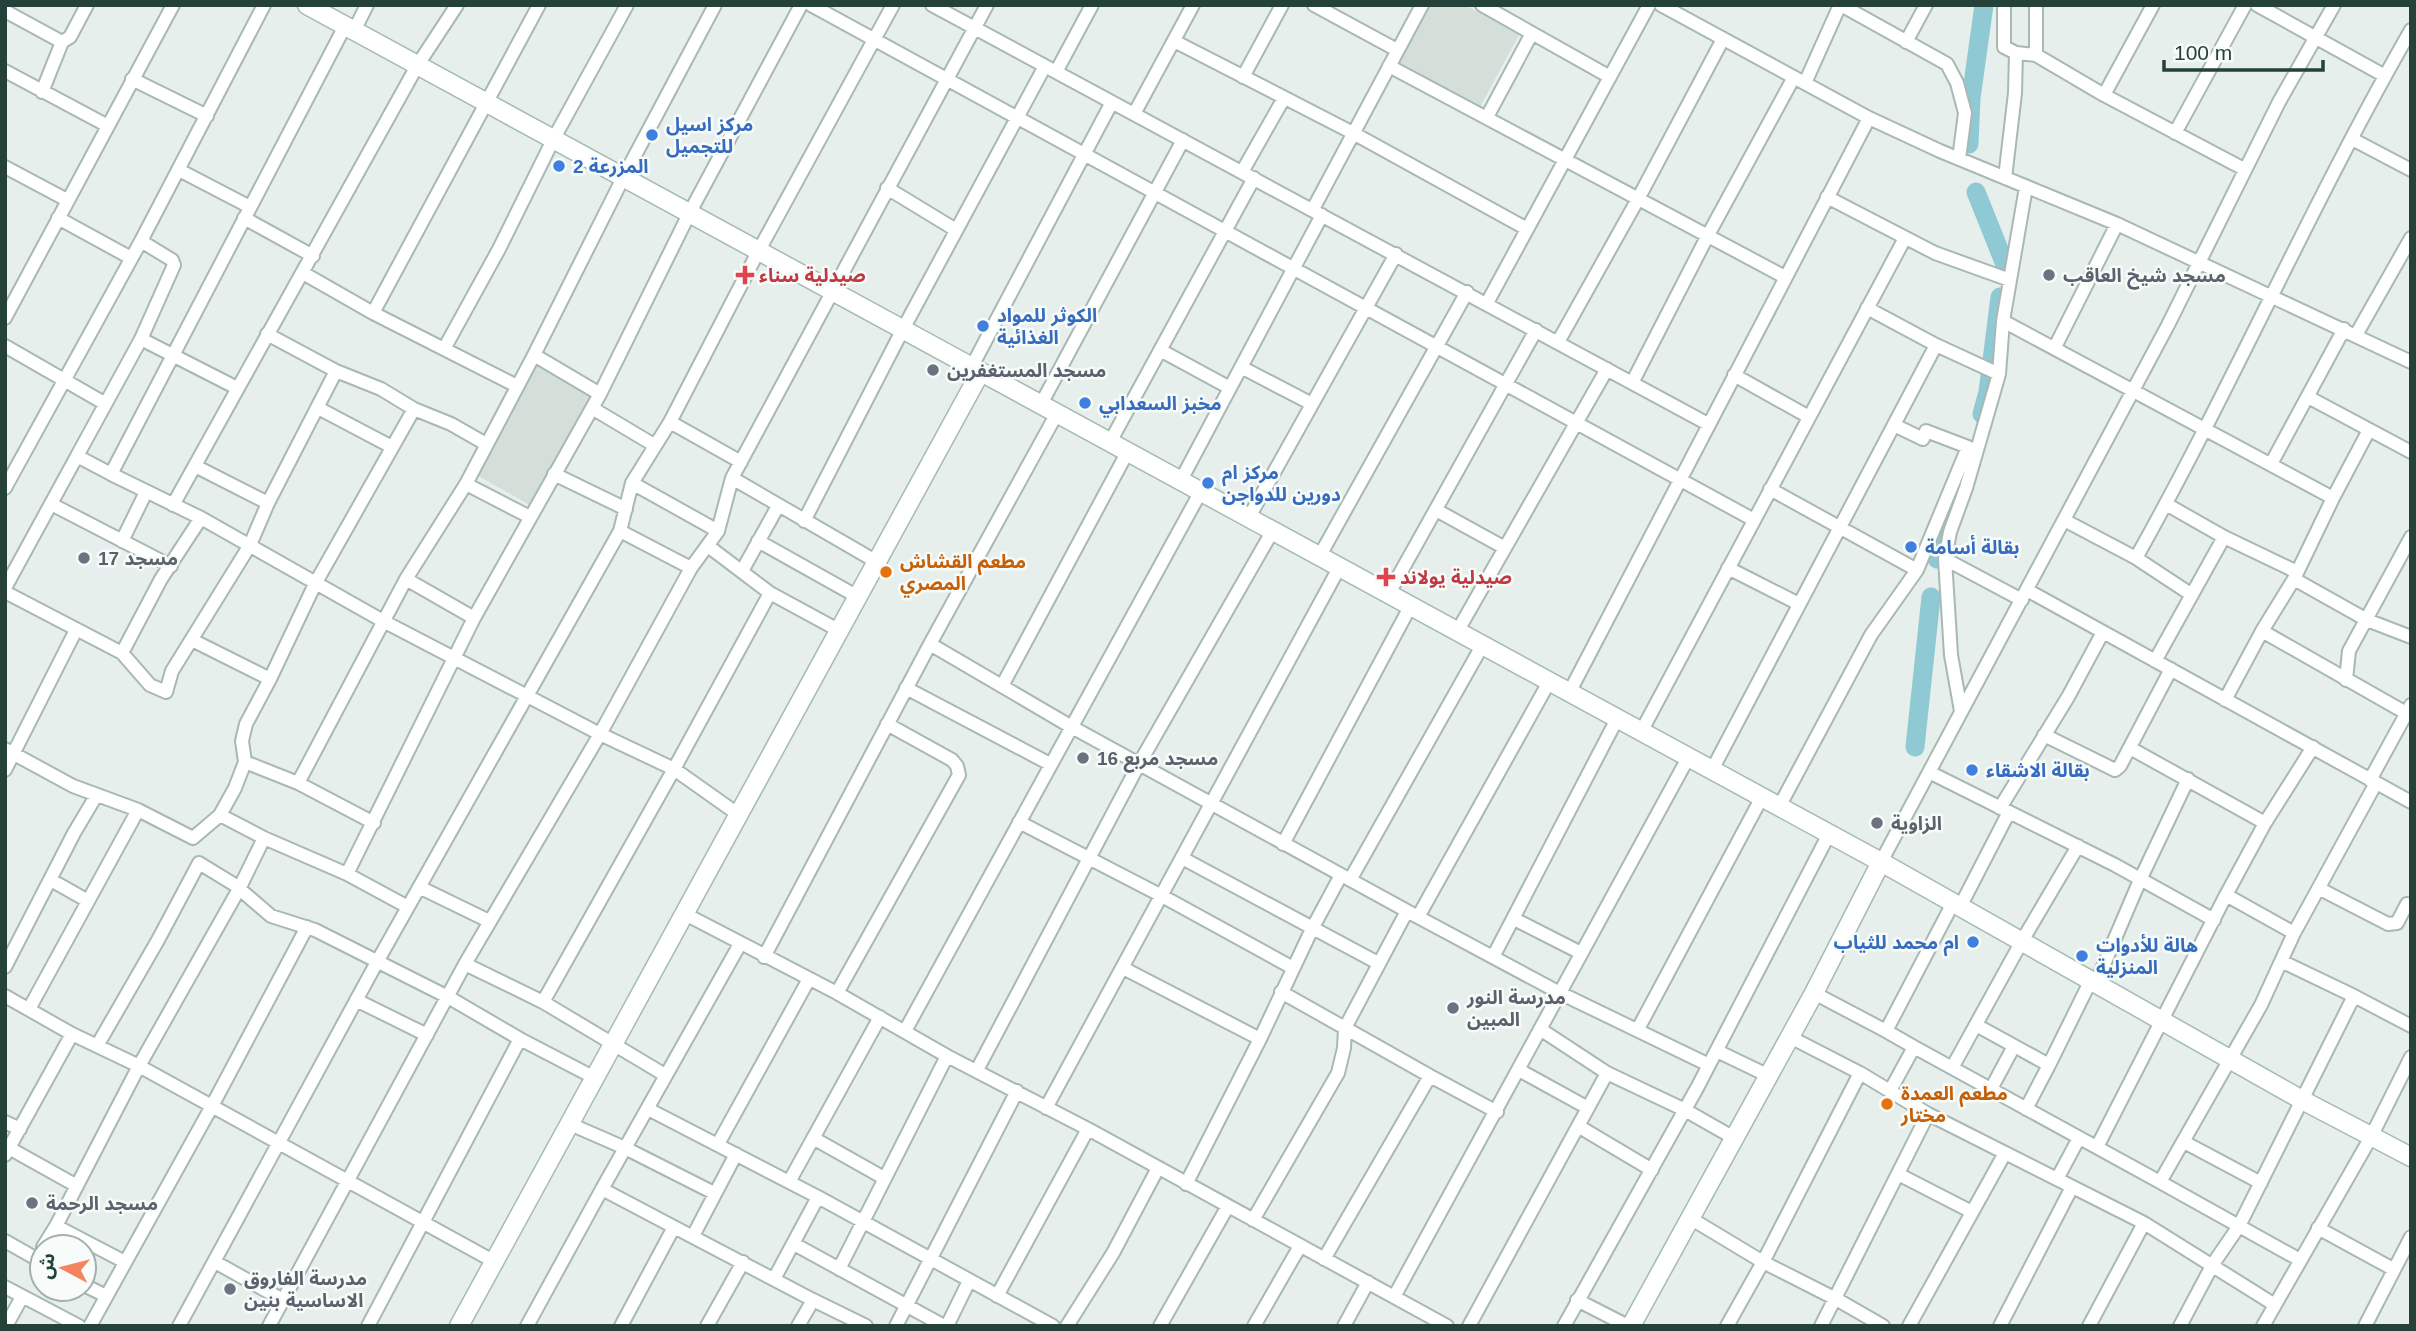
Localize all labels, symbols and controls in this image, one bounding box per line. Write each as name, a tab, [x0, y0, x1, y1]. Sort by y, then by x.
scale bar	[2164, 28, 2323, 72]
text: 100 m	[2174, 41, 2232, 64]
place label: مركز اسيل للتجميل	[666, 114, 753, 158]
marker: مركز اسيل للتجميل	[644, 127, 660, 143]
place label: المزرعة 2	[573, 156, 649, 178]
marker: المزرعة 2	[551, 158, 567, 174]
place label: صيدلية سناء	[759, 265, 866, 286]
place label: مسجد شيخ العاقب	[2063, 265, 2226, 290]
marker: صيدلية سناء	[737, 267, 753, 283]
marker: مسجد شيخ العاقب	[2041, 267, 2057, 283]
place label: الكوثر للمواد الغذائية	[997, 305, 1097, 348]
marker: الكوثر للمواد الغذائية	[975, 318, 991, 334]
place label: مسجد المستغفرين	[947, 360, 1106, 382]
marker: مسجد المستغفرين	[925, 362, 941, 378]
place label: مخبز السعدابي	[1099, 393, 1222, 418]
marker: مخبز السعدابي	[1077, 395, 1093, 411]
place label: مركز ام دورين للدواجن	[1222, 462, 1341, 506]
marker: مركز ام دورين للدواجن	[1200, 475, 1216, 491]
place label: بقالة أسامة	[1925, 534, 2019, 558]
marker: بقالة أسامة	[1903, 539, 1919, 555]
place label: مسجد 17	[98, 548, 178, 569]
marker: مسجد 17	[76, 550, 92, 566]
place label: مطعم القشاش المصري	[900, 551, 1026, 598]
marker: مطعم القشاش المصري	[878, 564, 894, 580]
place label: صيدلية يولاند	[1400, 567, 1512, 588]
marker: صيدلية يولاند	[1378, 569, 1394, 585]
place label: مسجد مربع 16	[1097, 748, 1218, 773]
marker: مسجد مربع 16	[1075, 750, 1091, 766]
place label: بقالة الاشقاء	[1986, 760, 2090, 781]
marker: بقالة الاشقاء	[1964, 762, 1980, 778]
place label: الزاوية	[1891, 813, 1942, 835]
marker: الزاوية	[1869, 815, 1885, 831]
place label: ام محمد للثياب	[1833, 932, 1959, 957]
place label: هالة للأدوات المنزلية	[2096, 933, 2198, 979]
marker: ام محمد للثياب	[1965, 934, 1981, 950]
marker: هالة للأدوات المنزلية	[2074, 948, 2090, 964]
place label: مدرسة النور المبين	[1466, 987, 1566, 1030]
marker: مدرسة النور المبين	[1445, 1000, 1461, 1016]
place label: مطعم العمدة مختار	[1900, 1083, 2008, 1127]
marker: مطعم العمدة مختار	[1879, 1096, 1895, 1112]
place label: مسجد الرحمة	[46, 1193, 158, 1215]
marker: مسجد الرحمة	[24, 1195, 40, 1211]
north arrow	[28, 1233, 98, 1303]
text: ش	[35, 1252, 59, 1280]
place label: مدرسة الفاروق الاساسية بنين	[244, 1268, 367, 1311]
marker: مدرسة الفاروق الاساسية بنين	[222, 1281, 238, 1297]

